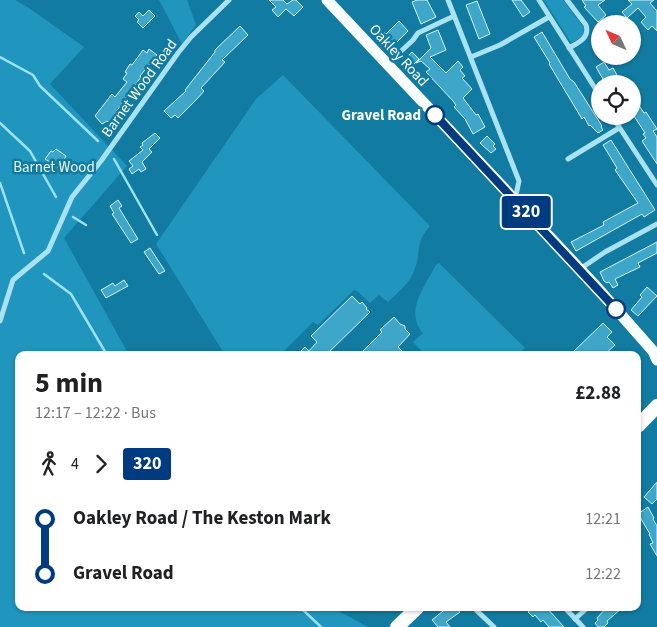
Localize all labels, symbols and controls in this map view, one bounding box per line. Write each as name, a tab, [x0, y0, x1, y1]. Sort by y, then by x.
north arrow	[591, 15, 641, 65]
map controls	[591, 15, 641, 125]
street label: Oakley Road	[364, 19, 433, 91]
street label: Barnet Wood Road	[97, 35, 182, 142]
button: locate	[591, 75, 641, 125]
place label: Gravel Road	[341, 105, 421, 126]
marker: Gravel Road	[425, 105, 445, 125]
park label: Barnet Wood	[13, 157, 95, 178]
line badge: 320	[497, 196, 555, 228]
text: 320	[512, 199, 540, 224]
unlabelled marker	[606, 299, 626, 319]
text: 5 min	[35, 363, 103, 403]
text: £2.88	[575, 380, 621, 407]
text: 12:17 – 12:22 · Bus	[35, 402, 156, 424]
icon: walk	[35, 450, 63, 478]
icon: forward	[87, 450, 115, 478]
text: 320	[133, 451, 161, 476]
text: 4	[71, 453, 79, 475]
text: Oakley Road / The Keston Mark	[73, 505, 331, 532]
text: 12:21	[585, 508, 621, 530]
text: Gravel Road	[73, 560, 174, 587]
text: 12:22	[585, 563, 621, 585]

